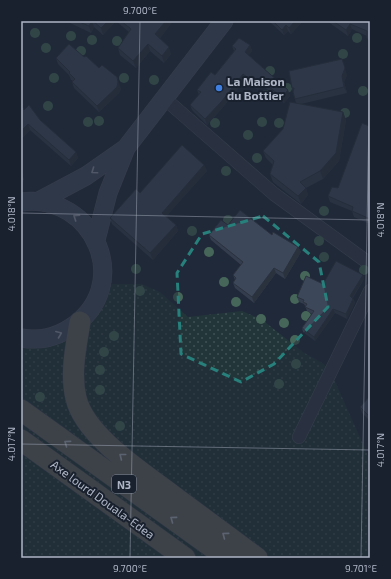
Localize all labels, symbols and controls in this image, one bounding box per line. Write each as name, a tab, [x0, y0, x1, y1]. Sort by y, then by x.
text: 9.700°E	[123, 4, 157, 16]
place label: La Maison du Bottier	[227, 74, 285, 102]
marker: La Maison du Bottier	[214, 83, 224, 93]
one-way arrow	[91, 166, 98, 174]
text: 4.018°N	[5, 196, 17, 232]
text: 4.018°N	[374, 202, 386, 238]
one-way arrow	[74, 215, 81, 222]
one-way arrow	[55, 330, 62, 338]
text: 4.017°N	[5, 427, 17, 461]
text: 4.017°N	[374, 433, 386, 467]
one-way arrow	[65, 441, 72, 448]
one-way arrow	[119, 454, 126, 461]
street label: Axe lourd Douala-Edea	[48, 457, 158, 541]
road number: N3	[112, 475, 136, 493]
one-way arrow	[170, 516, 177, 524]
one-way arrow	[223, 532, 230, 539]
text: 9.700°E	[113, 562, 147, 574]
text: 9.701°E	[345, 562, 377, 574]

